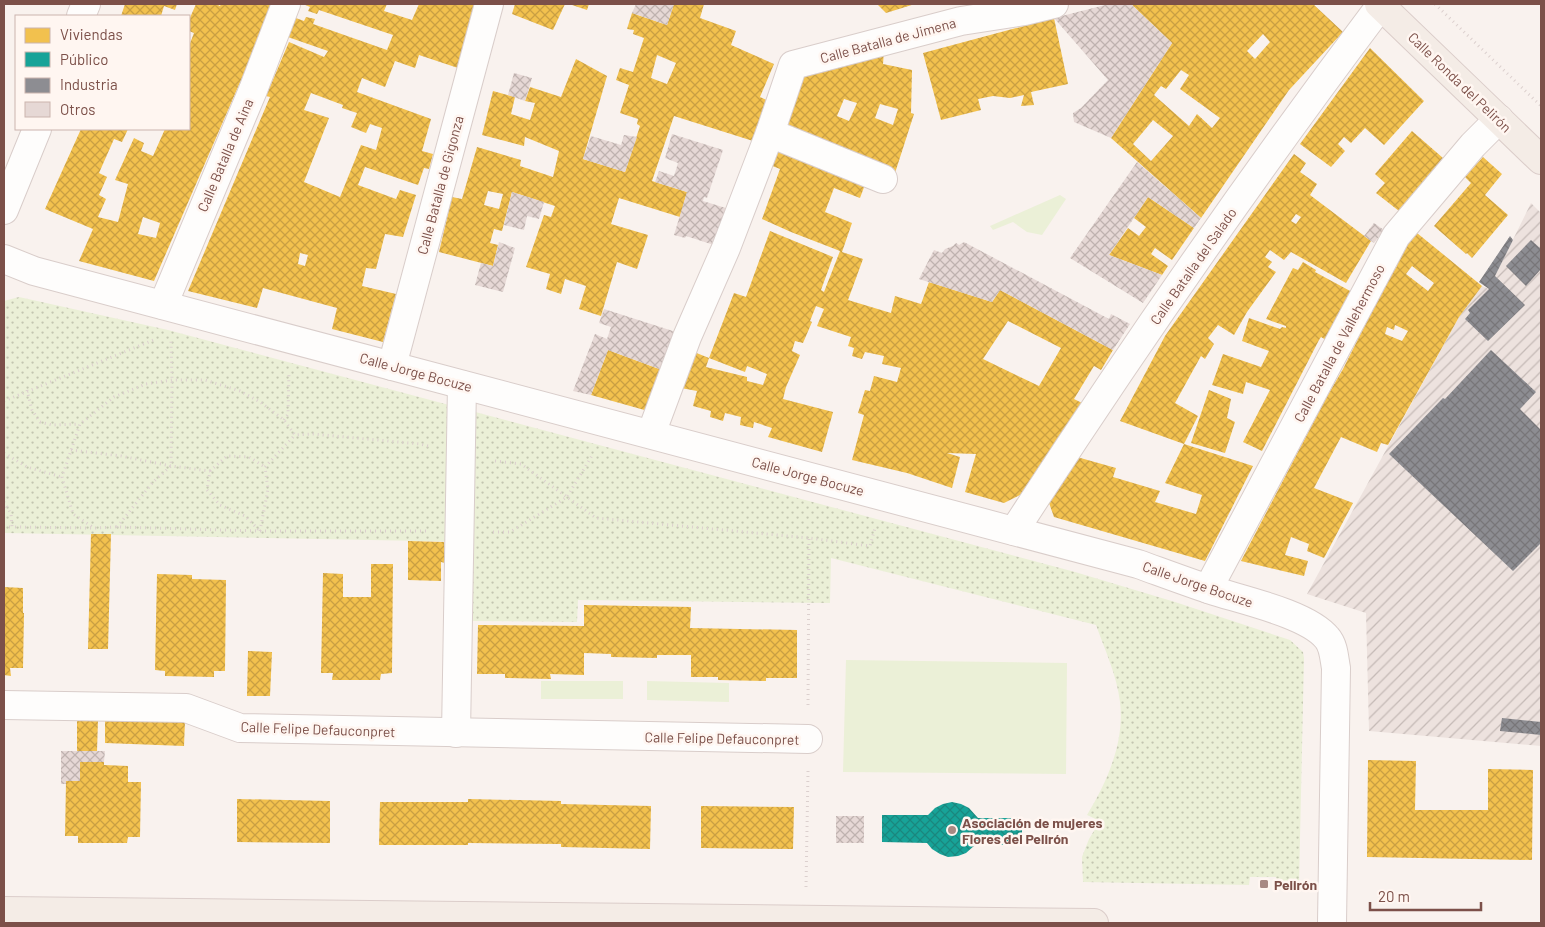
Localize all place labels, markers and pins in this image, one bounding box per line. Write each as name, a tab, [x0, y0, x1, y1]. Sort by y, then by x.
place label: Asociación de mujeres Flores del Pelirón	[962, 814, 1103, 847]
marker: Asociación de mujeres Flores del Pelirón	[946, 824, 958, 836]
place label: Pelirón	[1274, 876, 1317, 893]
marker: Pelirón	[1258, 878, 1270, 890]

